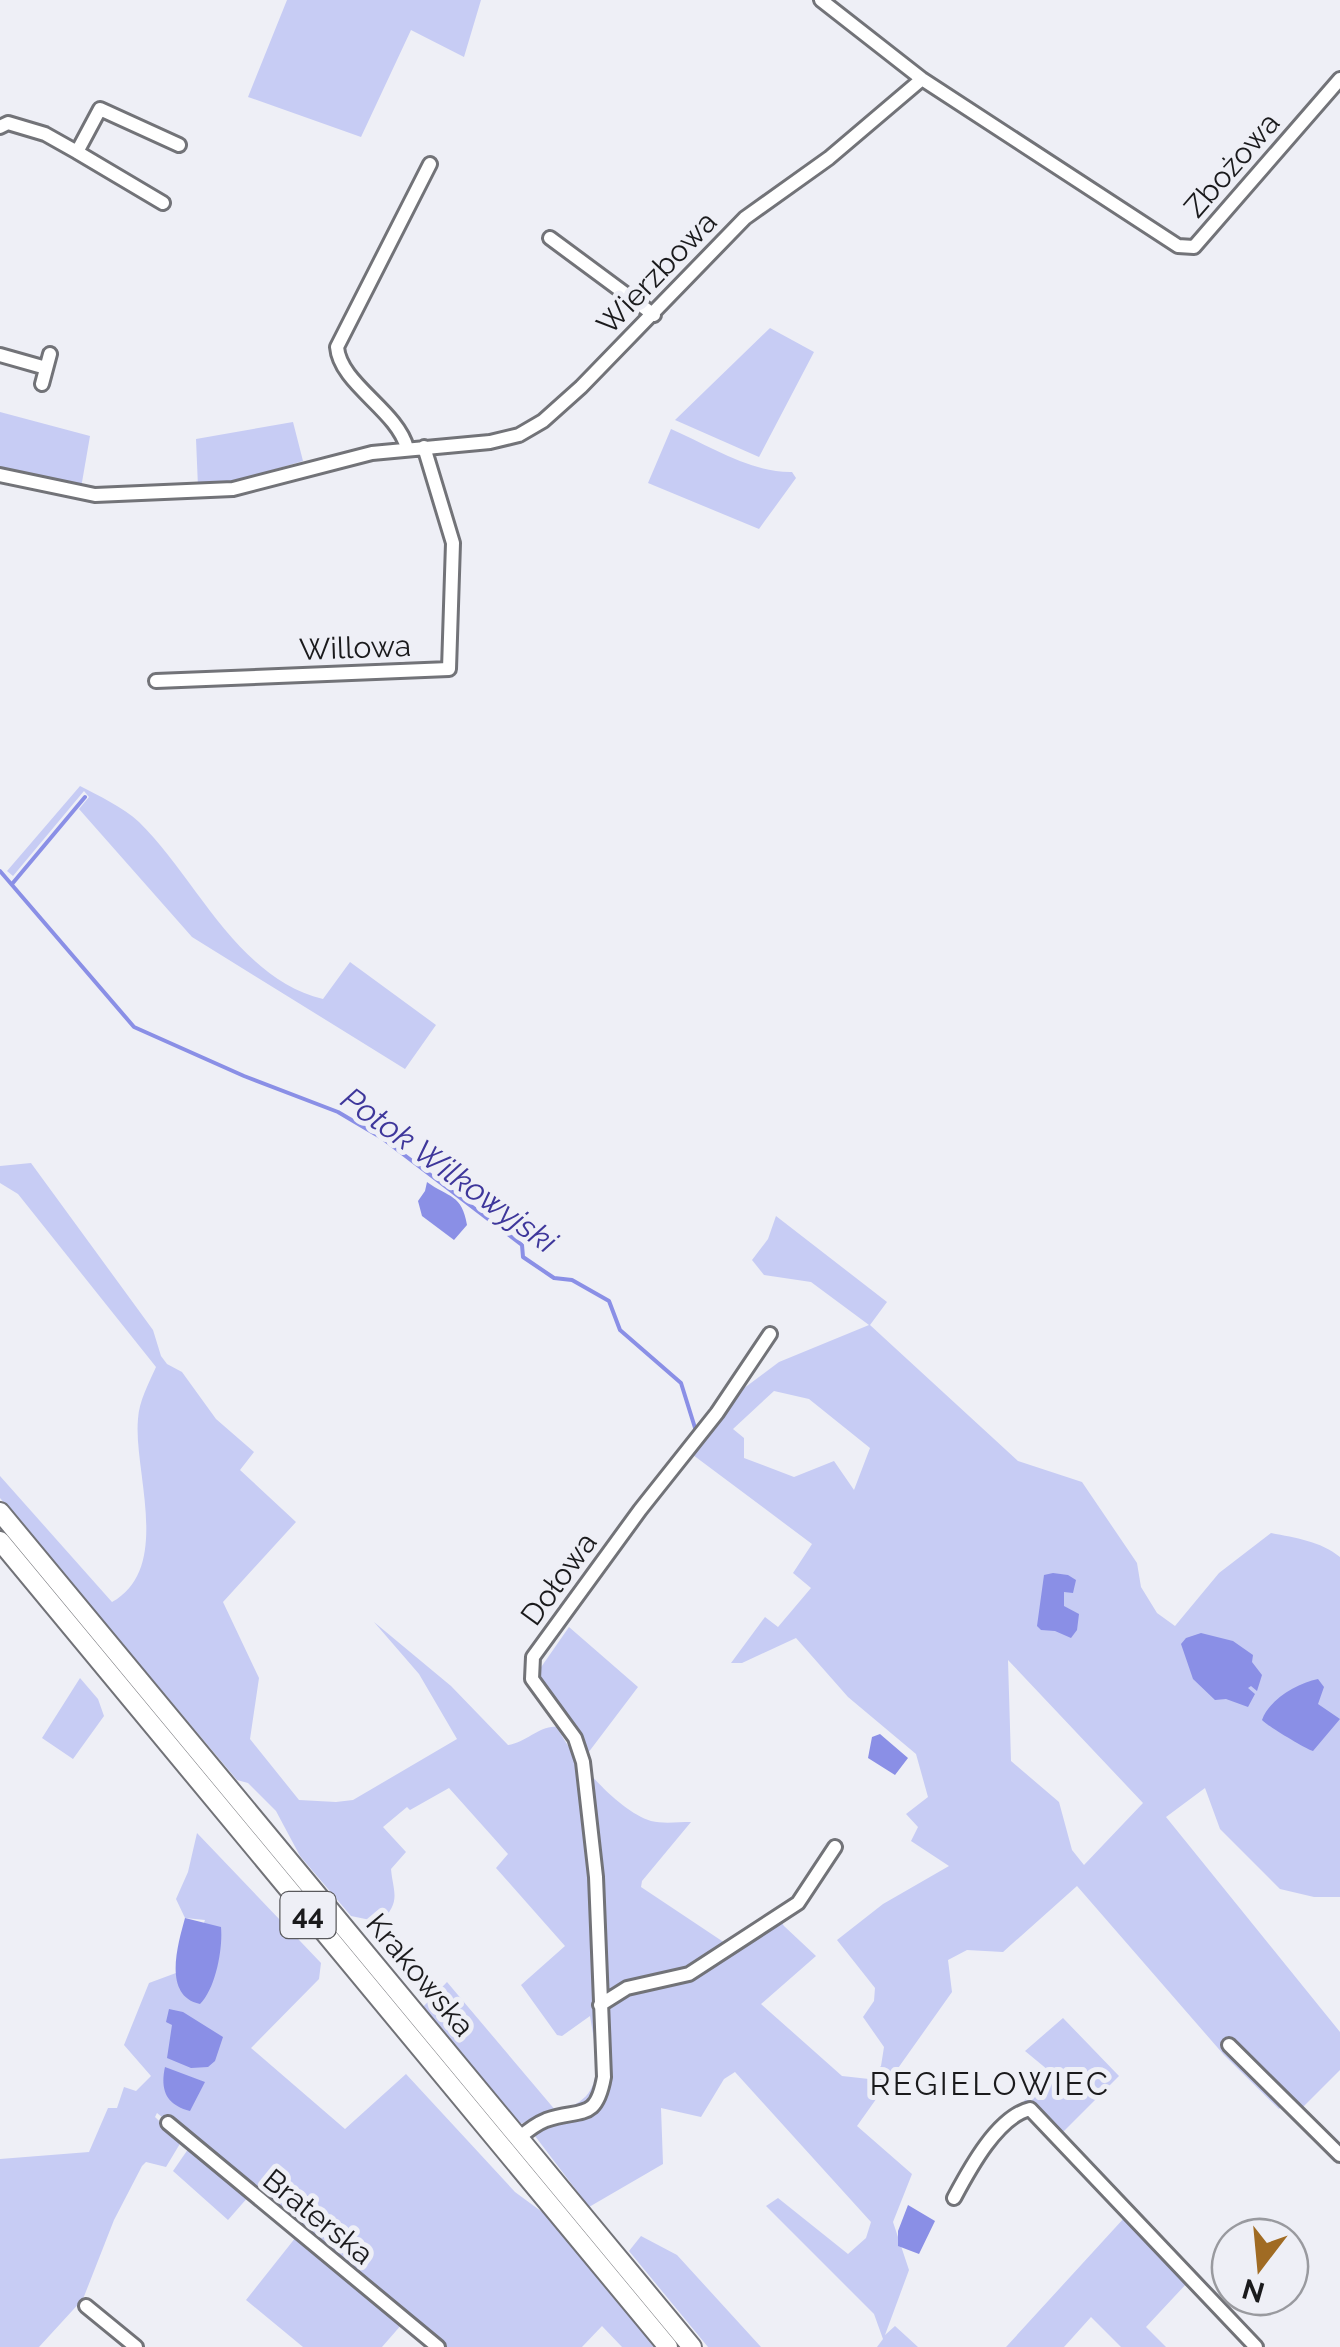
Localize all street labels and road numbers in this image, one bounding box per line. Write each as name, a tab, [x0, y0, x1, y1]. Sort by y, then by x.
street label: Zbożowa	[1177, 105, 1286, 224]
street label: Wierzbowa	[590, 204, 724, 341]
street label: Willowa	[298, 628, 412, 667]
street label: Dołowa	[513, 1526, 604, 1632]
road number: 44	[280, 1892, 336, 1938]
street label: Krakowska	[359, 1906, 482, 2043]
street label: Braterska	[256, 2162, 380, 2272]

